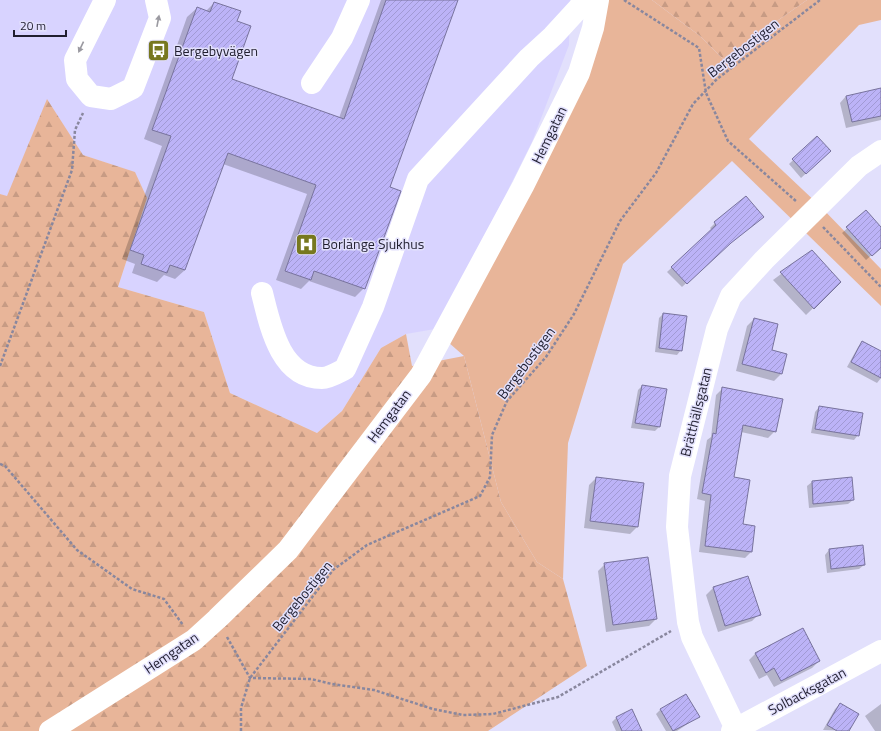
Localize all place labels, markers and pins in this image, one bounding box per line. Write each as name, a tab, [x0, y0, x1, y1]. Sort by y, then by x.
bus stop icon: Bergebyvägen	[145, 38, 171, 64]
place label: Bergebyvägen	[174, 40, 258, 61]
hospital icon: Borlänge Sjukhus	[293, 231, 319, 257]
place label: Borlänge Sjukhus	[322, 233, 424, 254]

